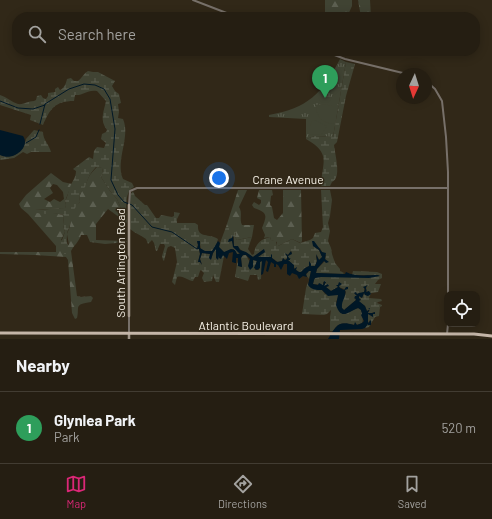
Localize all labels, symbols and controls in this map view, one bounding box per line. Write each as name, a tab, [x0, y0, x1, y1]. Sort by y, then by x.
search box	[12, 12, 480, 56]
icon: search	[26, 23, 48, 45]
text: Search here	[58, 25, 136, 43]
pin: 1	[312, 65, 338, 98]
north arrow	[396, 68, 432, 104]
your location	[209, 168, 229, 188]
street label: Crane Avenue	[252, 172, 324, 186]
street label: South Arlington Road	[113, 208, 127, 318]
map controls	[444, 291, 480, 327]
button: locate	[444, 291, 480, 327]
street label: Atlantic Boulevard	[199, 318, 294, 332]
text: Nearby	[16, 355, 70, 375]
text: Glynlea Park	[54, 411, 136, 429]
text: 1	[27, 420, 31, 436]
text: 520 m	[442, 420, 476, 436]
text: Park	[54, 429, 80, 445]
tab: Map	[65, 473, 87, 510]
tab: Directions	[218, 473, 267, 510]
tab: Saved	[398, 473, 427, 510]

